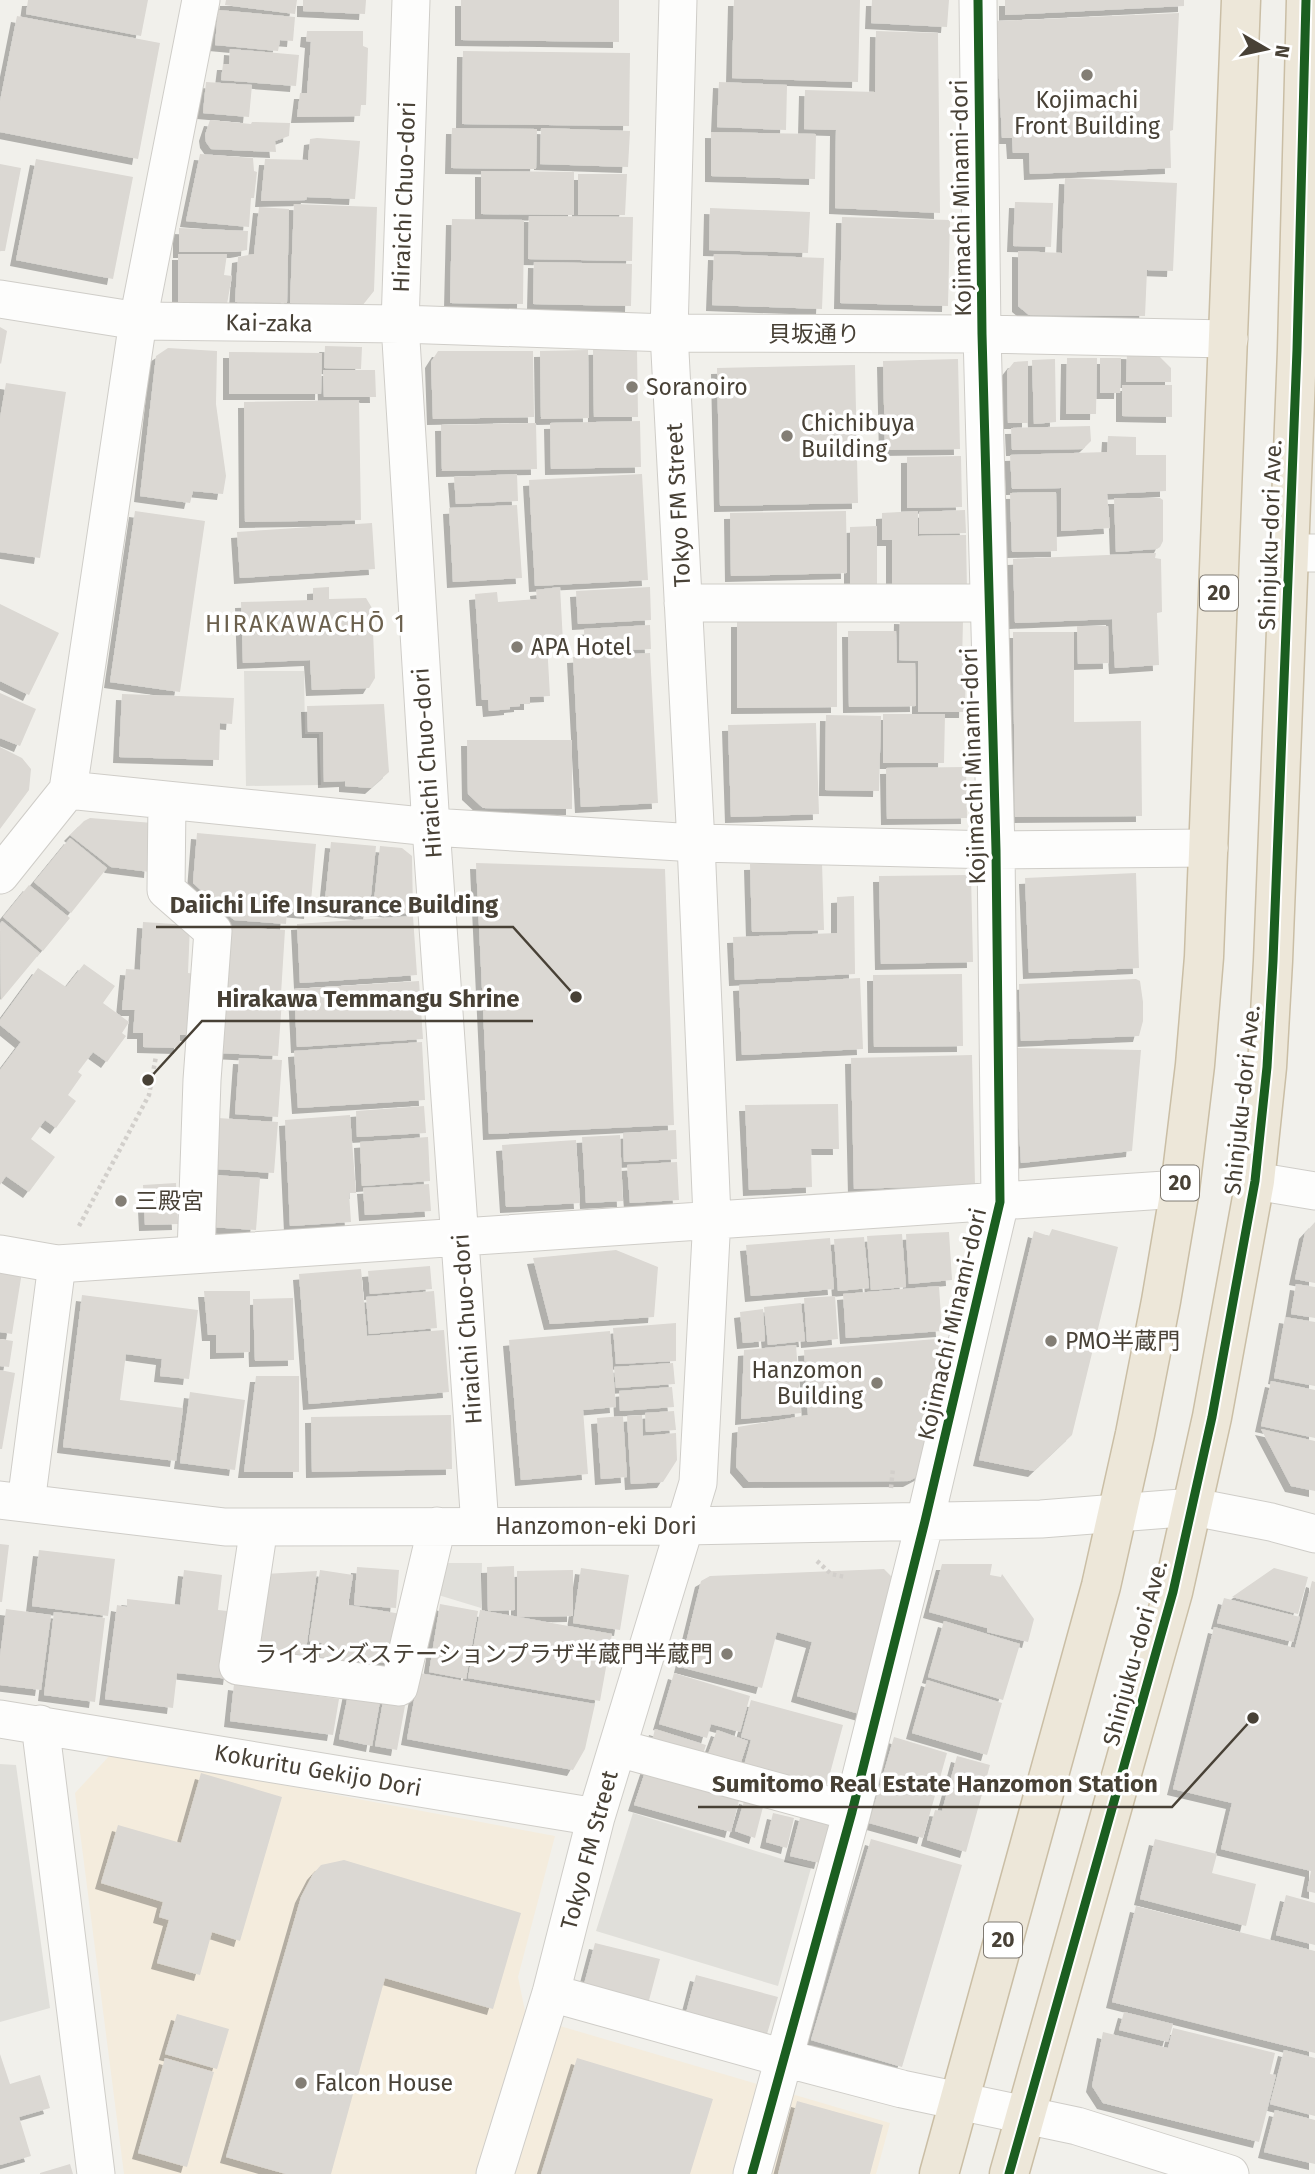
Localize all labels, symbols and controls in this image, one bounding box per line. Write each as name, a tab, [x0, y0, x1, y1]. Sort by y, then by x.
north arrow	[1231, 14, 1301, 84]
text: N	[1270, 44, 1295, 60]
marker: Kojimachi Front Building	[1079, 67, 1095, 83]
street label: Kojimachi Minami-dori	[945, 79, 977, 317]
place label: Kojimachi Front Building	[1014, 86, 1160, 140]
street label: Hiraichi Chuo-dori	[387, 101, 421, 293]
street label: Kai-zaka	[225, 308, 313, 338]
street label: 貝坂通り	[768, 320, 860, 348]
place label: Soranoiro	[646, 373, 748, 401]
marker: Soranoiro	[624, 379, 640, 395]
place label: Chichibuya Building	[801, 409, 915, 463]
street label: Tokyo FM Street	[660, 422, 696, 588]
marker: Chichibuya Building	[779, 428, 795, 444]
street label: Shinjuku-dori Ave.	[1253, 439, 1287, 631]
road number: 20	[1200, 576, 1238, 610]
district label: HIRAKAWACHŌ 1	[205, 610, 407, 638]
place label: APA Hotel	[531, 633, 632, 661]
marker: APA Hotel	[509, 639, 525, 655]
street label: Kojimachi Minami-dori	[955, 647, 991, 885]
street label: Hiraichi Chuo-dori	[406, 667, 448, 859]
callout: Daiichi Life Insurance Building	[156, 882, 513, 927]
text: Daiichi Life Insurance Building	[170, 891, 499, 919]
callout: Hirakawa Temmangu Shrine	[202, 976, 533, 1021]
text: Hirakawa Temmangu Shrine	[217, 985, 520, 1013]
street label: Shinjuku-dori Ave.	[1218, 1004, 1266, 1196]
road number: 20	[1161, 1166, 1199, 1200]
place label: 三殿宮	[135, 1187, 204, 1215]
marker: 三殿宮	[113, 1193, 129, 1209]
street label: Kojimachi Minami-dori	[912, 1205, 992, 1443]
street label: Hiraichi Chuo-dori	[446, 1233, 488, 1425]
place label: PMO半蔵門	[1065, 1327, 1180, 1355]
marker: PMO半蔵門	[1043, 1333, 1059, 1349]
place label: Hanzomon Building	[751, 1356, 863, 1410]
marker: Hanzomon Building	[869, 1375, 885, 1391]
street label: Hanzomon-eki Dori	[495, 1512, 697, 1540]
street label: Shinjuku-dori Ave.	[1097, 1557, 1173, 1749]
place label: ライオンズステーションプラザ半蔵門半蔵門	[255, 1640, 713, 1668]
marker: ライオンズステーションプラザ半蔵門半蔵門	[719, 1646, 735, 1662]
street label: Kokuritu Gekijo Dori	[212, 1738, 424, 1802]
callout: Sumitomo Real Estate Hanzomon Station	[698, 1762, 1172, 1807]
street label: Tokyo FM Street	[554, 1767, 624, 1933]
text: Sumitomo Real Estate Hanzomon Station	[712, 1770, 1158, 1798]
road number: 20	[984, 1923, 1022, 1958]
place label: Falcon House	[315, 2069, 453, 2097]
marker: Falcon House	[293, 2075, 309, 2091]

